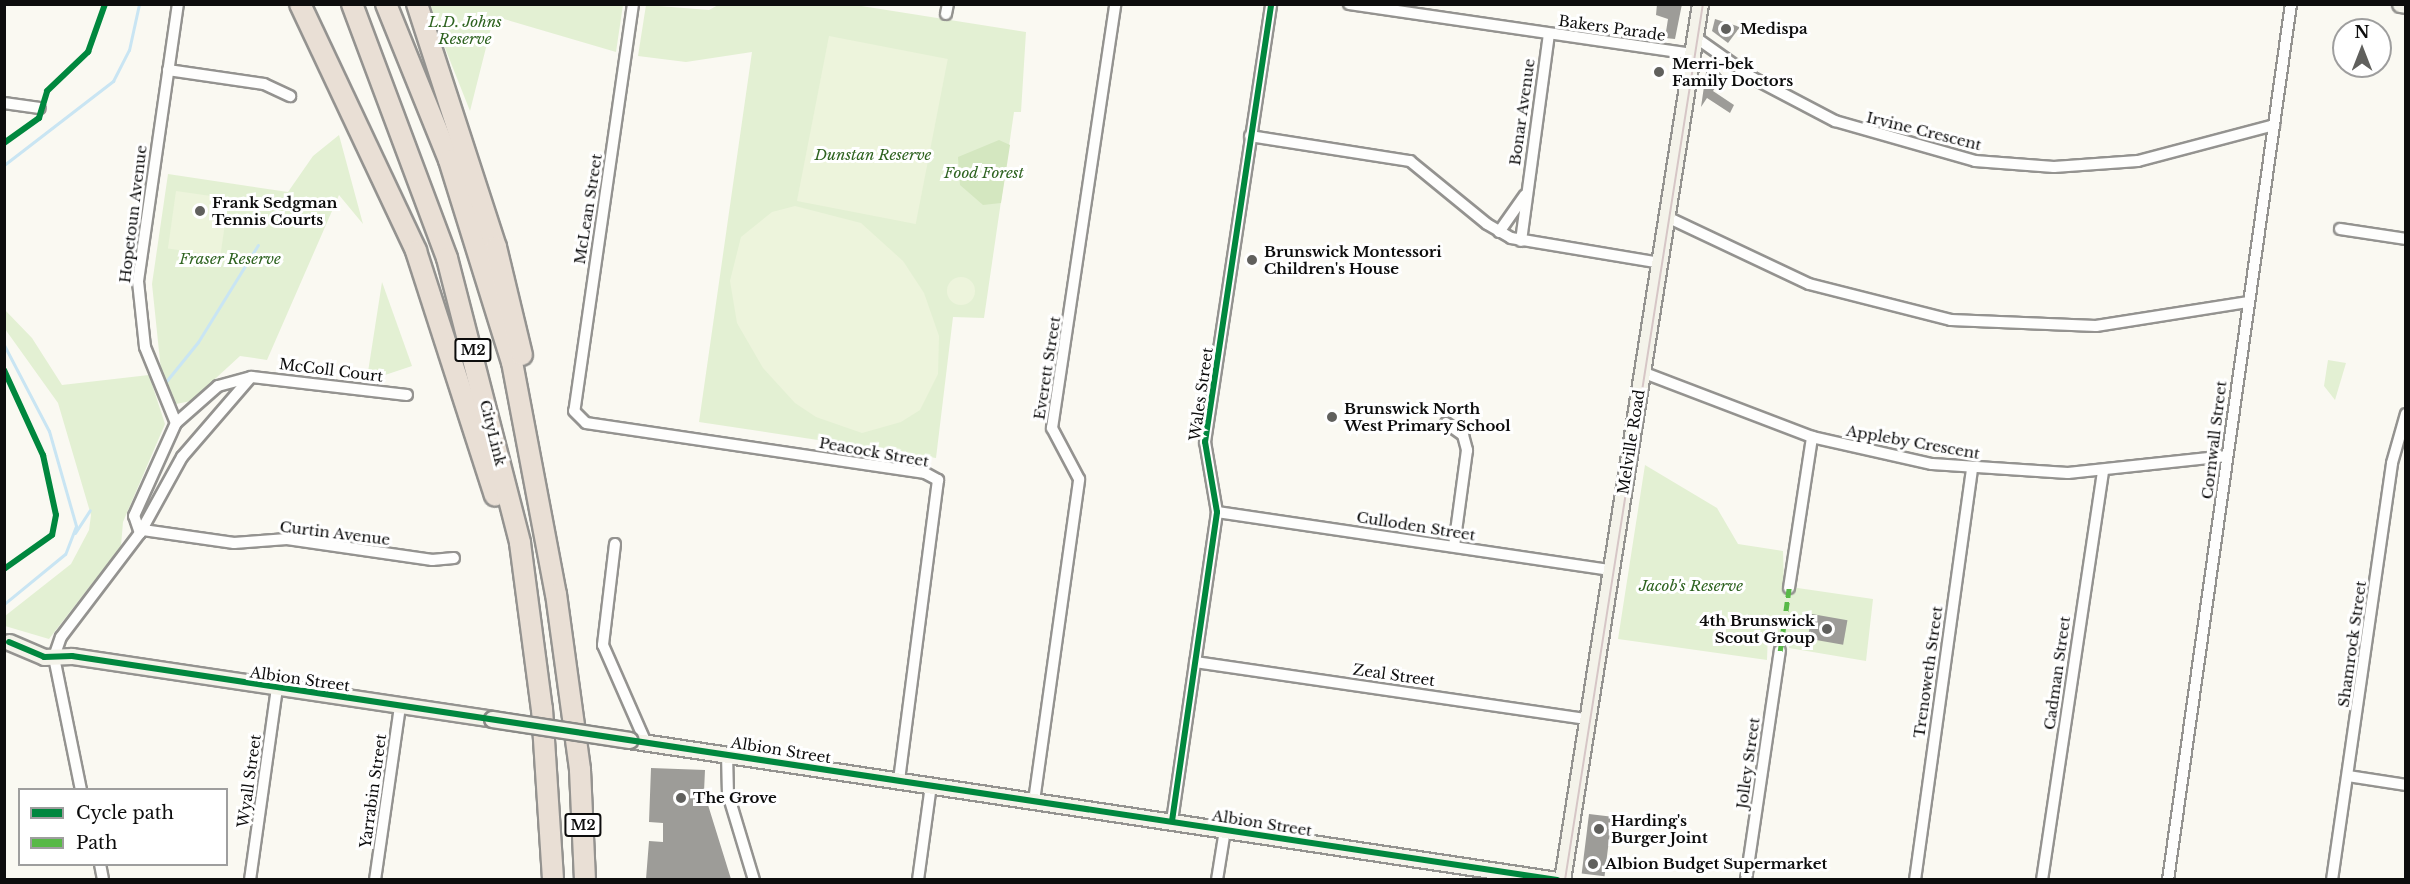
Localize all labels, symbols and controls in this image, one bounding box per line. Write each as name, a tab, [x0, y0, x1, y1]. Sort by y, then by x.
park label: L.D. Johns Reserve	[428, 12, 502, 47]
street label: Bakers Parade	[1557, 12, 1667, 44]
north arrow	[2332, 18, 2392, 78]
marker: Medispa	[1717, 20, 1735, 38]
place label: Medispa	[1740, 20, 1807, 38]
text: N	[2354, 22, 2370, 42]
place label: Merri-bek Family Doctors	[1672, 54, 1794, 89]
street label: Bonar Avenue	[1506, 57, 1538, 167]
marker: Merri-bek Family Doctors	[1650, 63, 1668, 81]
street label: Irvine Crescent	[1865, 108, 1983, 154]
street label: Hopetoun Avenue	[116, 144, 150, 284]
park label: Dunstan Reserve	[814, 146, 932, 164]
street label: McLean Street	[570, 152, 606, 266]
park label: Food Forest	[944, 164, 1024, 182]
place label: Frank Sedgman Tennis Courts	[212, 193, 338, 228]
marker: Frank Sedgman Tennis Courts	[193, 204, 207, 218]
place label: Brunswick Montessori Children's House	[1264, 242, 1442, 277]
park label: Fraser Reserve	[179, 250, 281, 268]
marker: Brunswick Montessori Children's House	[1245, 253, 1259, 267]
street label: Everett Street	[1030, 315, 1064, 421]
road number: M2	[454, 339, 492, 361]
street label: Wales Street	[1186, 346, 1216, 442]
street label: McColl Court	[278, 355, 384, 385]
street label: Cornwall Street	[2198, 380, 2230, 500]
street label: Melville Road	[1614, 388, 1648, 496]
street label: CityLink	[476, 398, 510, 468]
place label: Brunswick North West Primary School	[1344, 399, 1511, 434]
marker: Brunswick North West Primary School	[1325, 410, 1339, 424]
street label: Appleby Crescent	[1845, 421, 1981, 463]
street label: Peacock Street	[818, 433, 930, 471]
street label: Culloden Street	[1355, 508, 1477, 544]
street label: Curtin Avenue	[278, 517, 392, 549]
park label: Jacob's Reserve	[1639, 577, 1743, 595]
street label: Shamrock Street	[2334, 579, 2370, 709]
street label: Trenoweth Street	[1910, 605, 1946, 739]
place label: 4th Brunswick Scout Group	[1700, 611, 1815, 646]
street label: Cadman Street	[2040, 615, 2074, 731]
marker: 4th Brunswick Scout Group	[1820, 622, 1834, 636]
street label: Zeal Street	[1352, 660, 1436, 690]
street label: Albion Street	[249, 663, 351, 695]
street label: Jolley Street	[1733, 716, 1763, 810]
street label: Wyall Street	[234, 733, 264, 829]
street label: Yarrabin Street	[356, 733, 390, 849]
street label: Albion Street	[730, 733, 832, 767]
legend	[18, 788, 228, 866]
place label: The Grove	[693, 789, 777, 807]
marker: The Grove	[674, 791, 688, 805]
text: Cycle path	[76, 802, 174, 824]
street label: Albion Street	[1211, 806, 1313, 840]
place label: Harding's Burger Joint	[1611, 811, 1708, 846]
road number: M2	[564, 814, 602, 836]
marker: Harding's Burger Joint	[1592, 822, 1606, 836]
text: Path	[76, 832, 117, 854]
place label: Albion Budget Supermarket	[1605, 855, 1827, 873]
marker: Albion Budget Supermarket	[1586, 857, 1600, 871]

